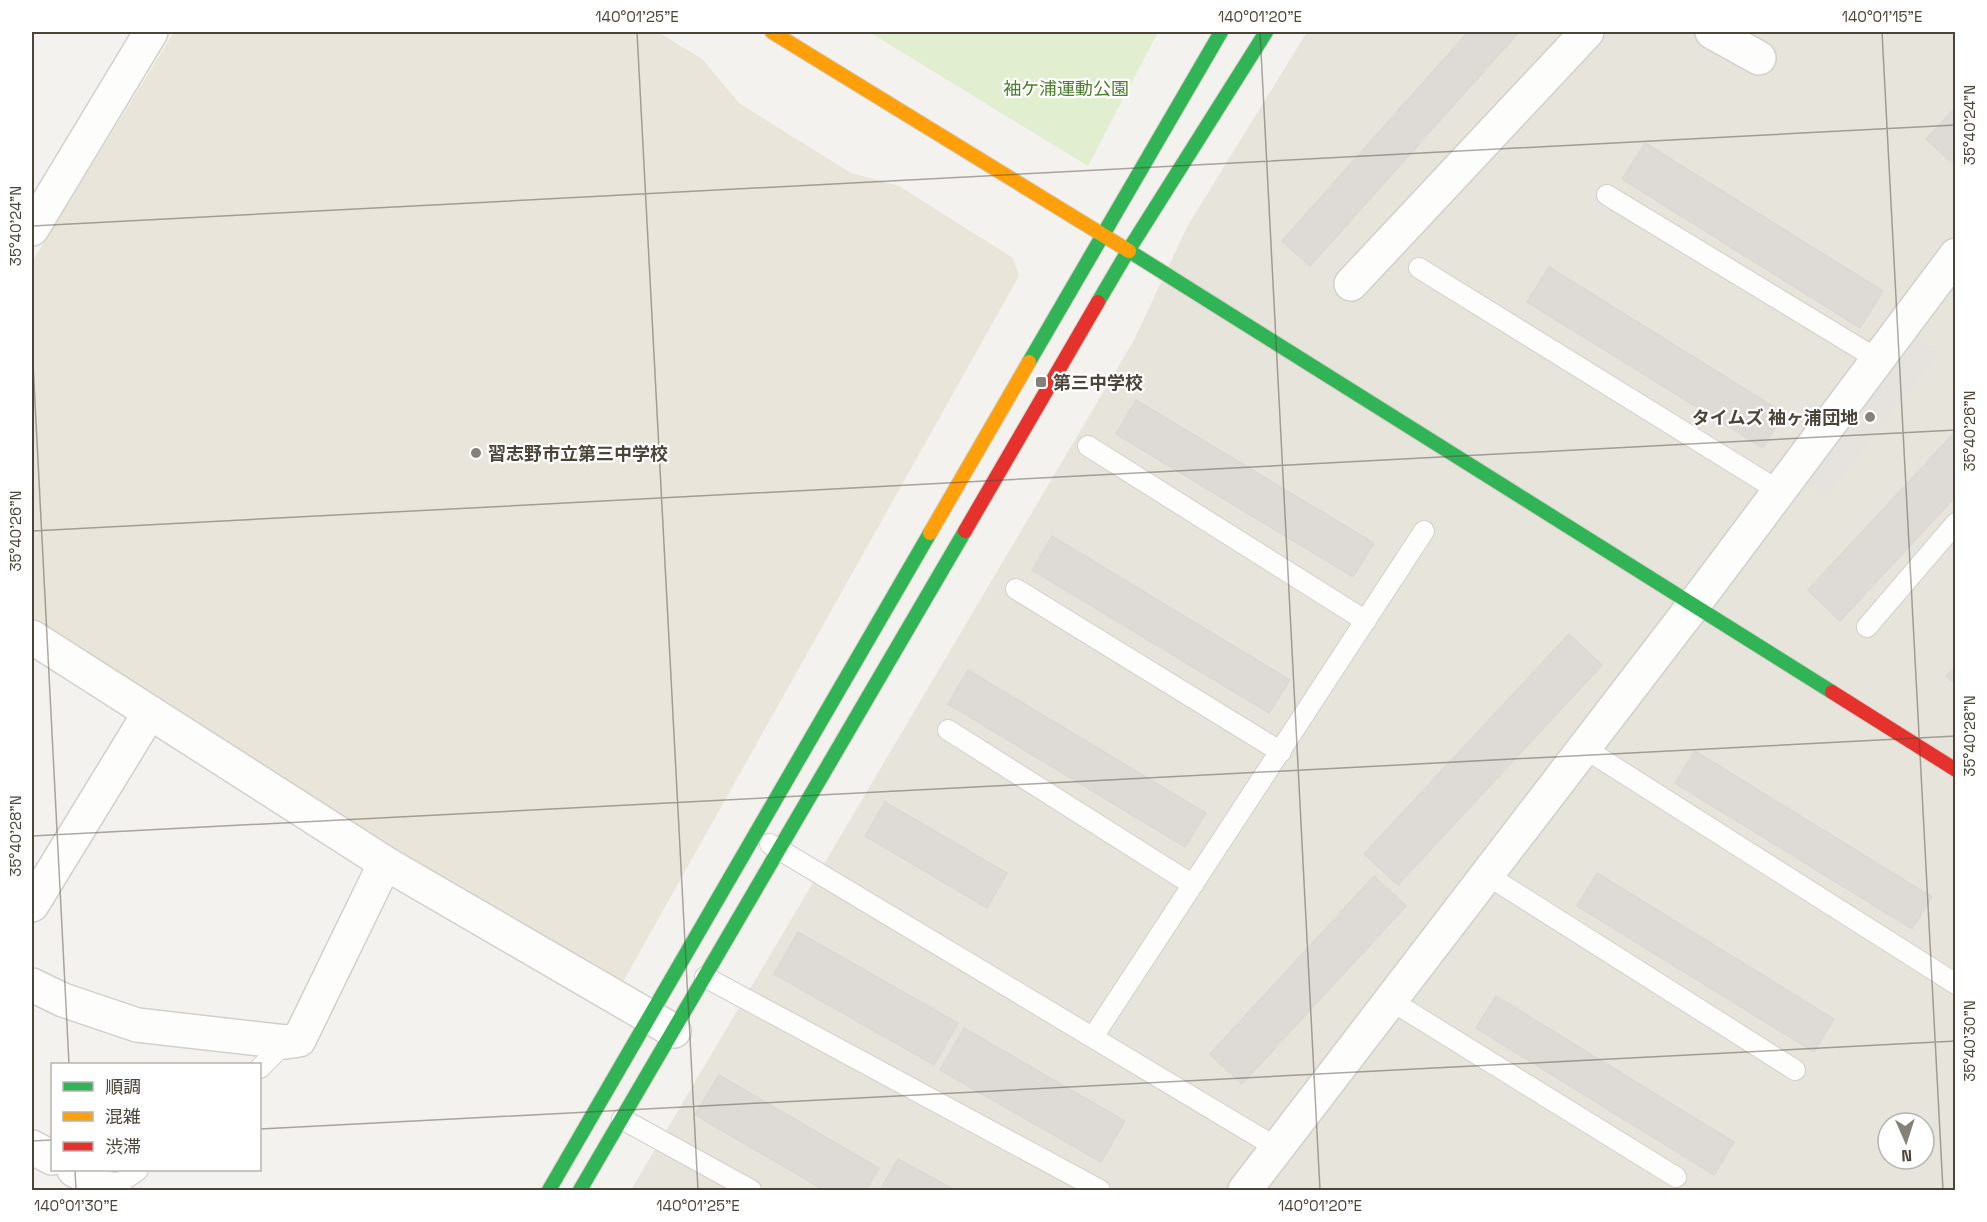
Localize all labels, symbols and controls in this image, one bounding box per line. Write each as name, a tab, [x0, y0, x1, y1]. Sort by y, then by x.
text: 140°01'25"E	[595, 7, 679, 26]
text: 140°01'20"E	[1218, 7, 1302, 26]
text: 140°01'15"E	[1842, 7, 1922, 26]
park label: 袖ケ浦運動公園	[1003, 77, 1129, 100]
text: 35°40'24"N	[1960, 85, 1979, 165]
text: 35°40'24"N	[6, 186, 25, 266]
place label: 第三中学校	[1053, 371, 1143, 394]
marker: 第三中学校	[1034, 375, 1048, 389]
text: 35°40'26"N	[1960, 390, 1979, 472]
place label: タイムズ 袖ヶ浦団地	[1692, 406, 1858, 429]
marker: タイムズ 袖ヶ浦団地	[1863, 410, 1877, 424]
place label: 習志野市立第三中学校	[488, 442, 668, 465]
marker: 習志野市立第三中学校	[469, 446, 483, 460]
text: 35°40'26"N	[6, 490, 25, 572]
text: 35°40'28"N	[1960, 695, 1979, 777]
text: 35°40'28"N	[6, 795, 25, 877]
text: 35°40'30"N	[1960, 1000, 1979, 1082]
legend	[51, 1063, 261, 1171]
text: 順調	[105, 1075, 141, 1098]
text: 混雑	[105, 1105, 141, 1128]
north arrow	[1876, 1111, 1936, 1171]
text: 渋滞	[105, 1135, 141, 1158]
text: N	[1901, 1145, 1913, 1166]
text: 140°01'30"E	[34, 1196, 118, 1215]
text: 140°01'25"E	[656, 1196, 740, 1215]
text: 140°01'20"E	[1278, 1196, 1362, 1215]

